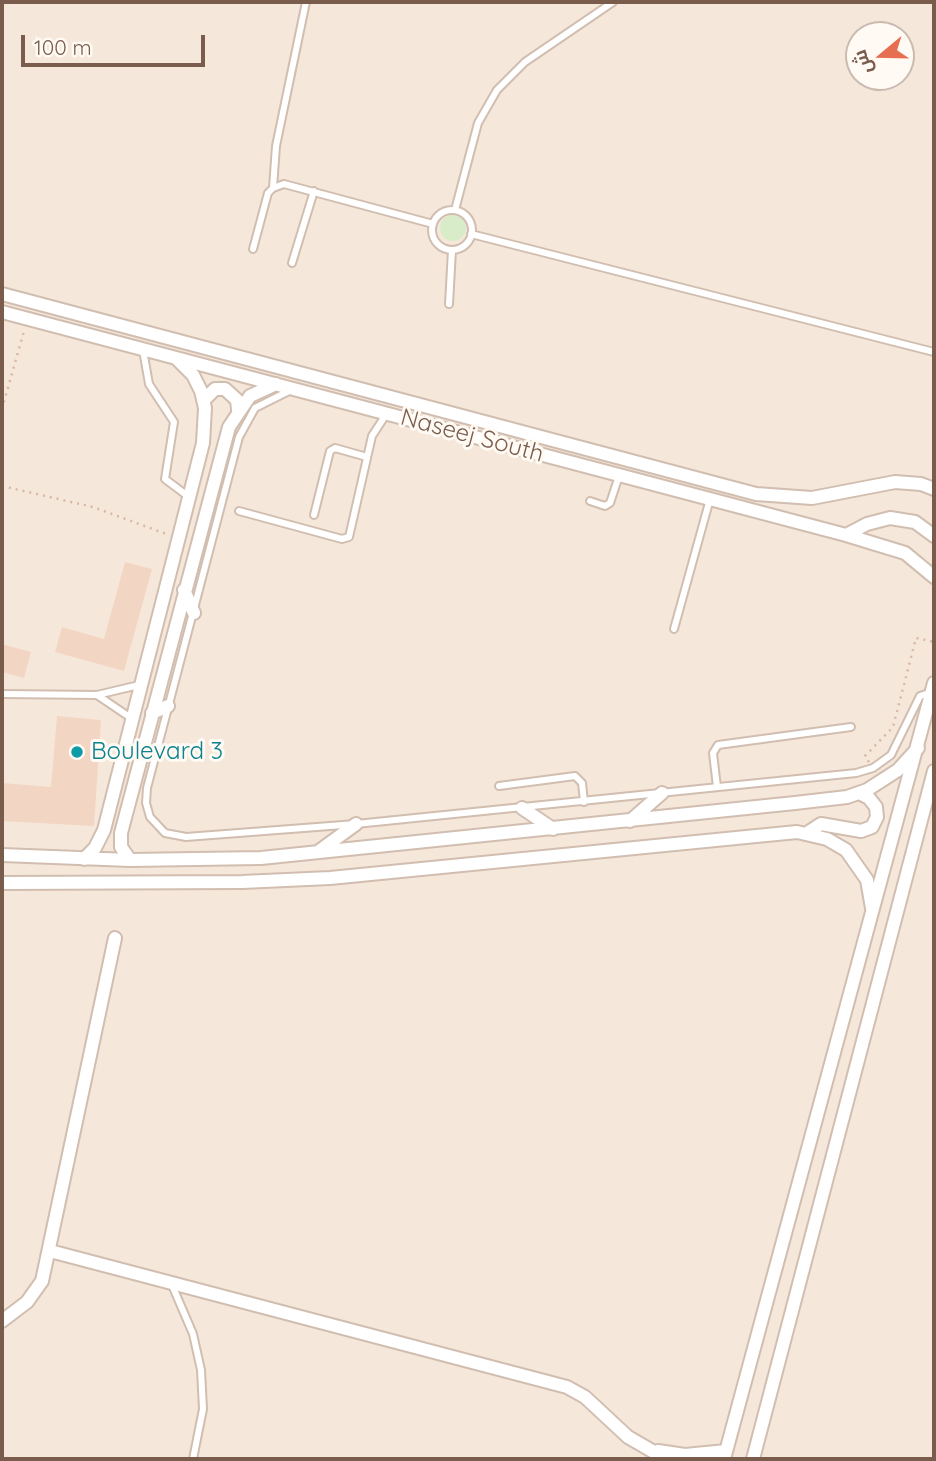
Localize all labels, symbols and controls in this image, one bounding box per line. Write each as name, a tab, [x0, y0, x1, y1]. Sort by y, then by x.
scale bar	[24, 21, 208, 65]
north arrow	[845, 21, 915, 91]
text: 100 m	[34, 34, 92, 60]
text: ش	[847, 47, 877, 78]
street label: Naseej South	[397, 403, 547, 469]
place label: Boulevard 3	[91, 738, 223, 766]
marker: Boulevard 3	[69, 744, 85, 760]

